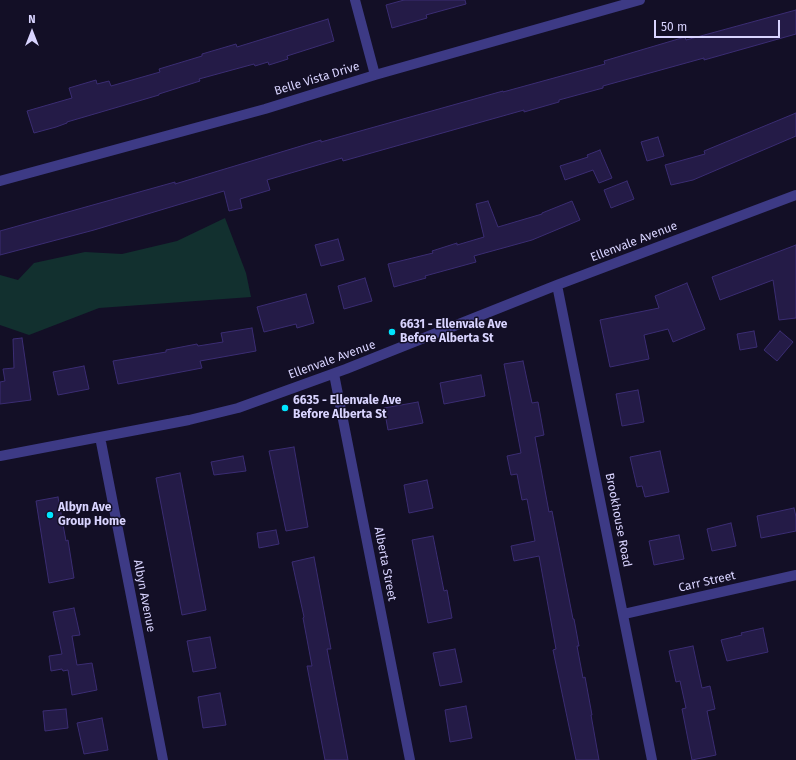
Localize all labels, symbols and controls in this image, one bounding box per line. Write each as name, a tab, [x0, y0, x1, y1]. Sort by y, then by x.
north arrow	[12, 12, 52, 52]
scale bar	[656, 12, 782, 38]
text: N	[28, 13, 36, 26]
text: 50 m	[661, 20, 687, 34]
street label: Belle Vista Drive	[273, 59, 361, 99]
street label: Ellenvale Avenue	[589, 219, 679, 265]
place label: 6631 - Ellenvale Ave Before Alberta St	[400, 318, 507, 346]
marker: 6631 - Ellenvale Ave Before Alberta St	[387, 327, 397, 337]
street label: Ellenvale Avenue	[286, 338, 378, 382]
place label: 6635 - Ellenvale Ave Before Alberta St	[293, 394, 401, 422]
marker: 6635 - Ellenvale Ave Before Alberta St	[280, 403, 290, 413]
street label: Brookhouse Road	[602, 472, 634, 568]
place label: Albyn Ave Group Home	[58, 501, 126, 529]
marker: Albyn Ave Group Home	[45, 510, 55, 520]
street label: Alberta Street	[371, 526, 399, 602]
street label: Albyn Avenue	[130, 559, 158, 633]
street label: Carr Street	[677, 568, 737, 596]

